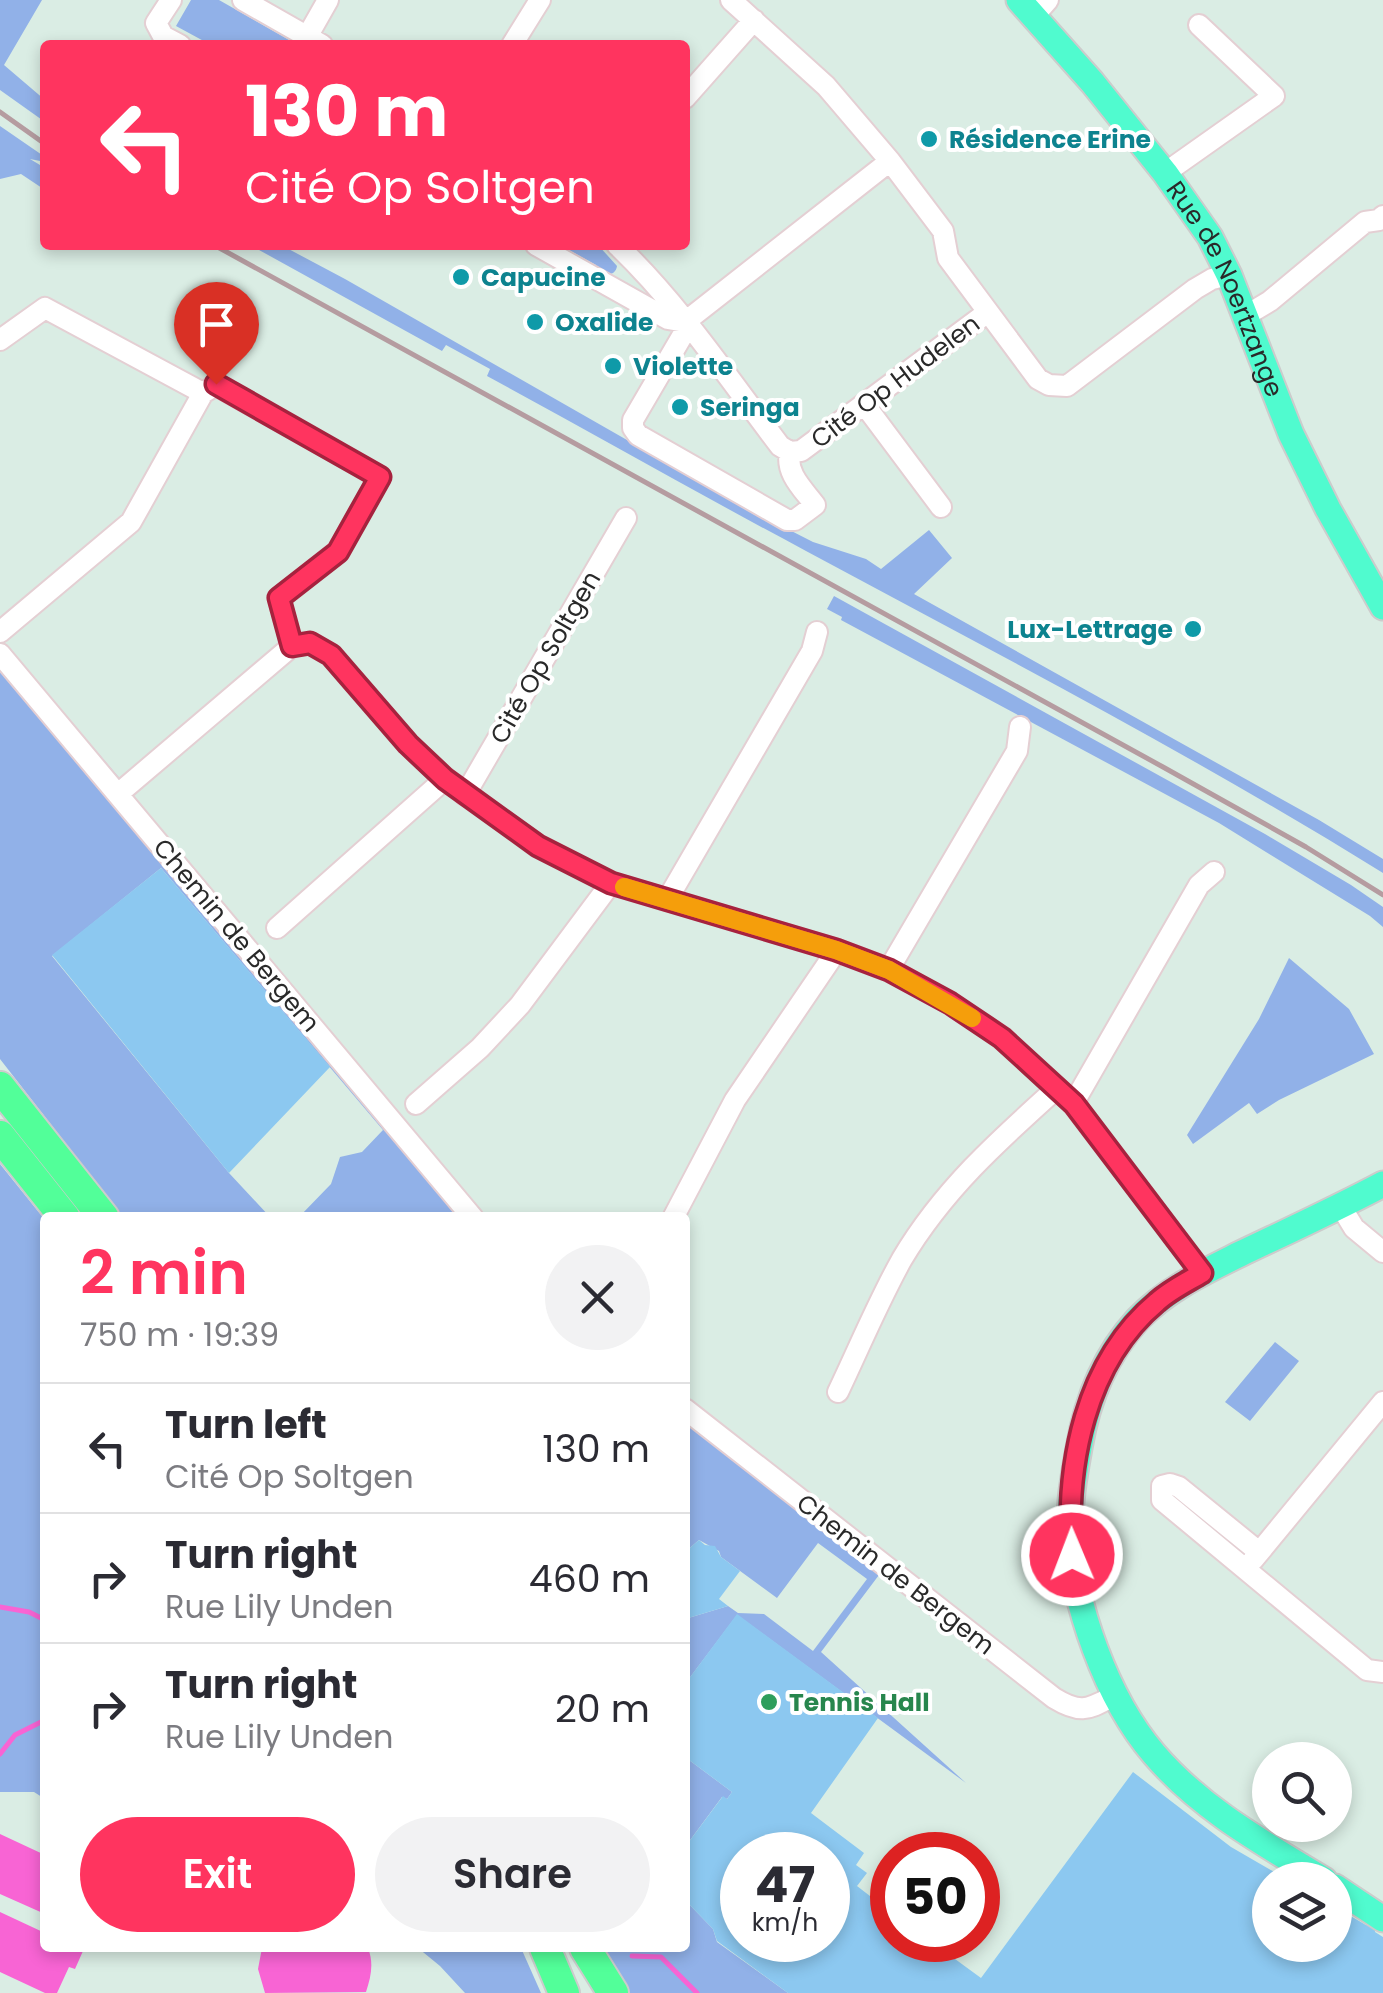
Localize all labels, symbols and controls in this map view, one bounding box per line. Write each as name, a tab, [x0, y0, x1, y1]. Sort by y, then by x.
text: 130 m	[245, 62, 448, 161]
icon: left	[80, 80, 210, 210]
place label: Résidence Erine	[949, 122, 1151, 157]
marker: Résidence Erine	[918, 128, 940, 150]
text: Cité Op Soltgen	[245, 156, 595, 219]
street label: Rue de Noertzange	[1158, 174, 1292, 402]
place label: Capucine	[481, 260, 606, 295]
marker: Capucine	[450, 266, 472, 288]
pin	[174, 282, 259, 385]
icon: arrive	[189, 297, 244, 352]
place label: Oxalide	[555, 305, 653, 340]
street label: Cité Op Hudelen	[804, 306, 987, 457]
marker: Oxalide	[524, 311, 546, 333]
place label: Violette	[633, 349, 733, 384]
marker: Violette	[602, 355, 624, 377]
place label: Seringa	[700, 390, 800, 425]
marker: Seringa	[669, 396, 691, 418]
street label: Cité Op Soltgen	[482, 564, 609, 750]
place label: Lux-Lettrage	[1007, 612, 1173, 647]
marker: Lux-Lettrage	[1182, 618, 1204, 640]
street label: Chemin de Bergem	[145, 831, 328, 1040]
text: 2 min	[80, 1231, 248, 1315]
button: close	[545, 1245, 650, 1350]
text: 750 m · 19:39	[80, 1312, 279, 1357]
text: Turn left	[165, 1398, 327, 1451]
icon: left	[80, 1421, 135, 1476]
text: 130 m	[542, 1422, 650, 1475]
text: Cité Op Soltgen	[165, 1454, 414, 1499]
street label: Chemin de Bergem	[789, 1486, 1002, 1663]
position arrow	[1020, 1503, 1124, 1607]
text: Turn right	[165, 1528, 357, 1581]
icon: right	[80, 1551, 135, 1606]
text: 460 m	[529, 1552, 650, 1605]
text: Rue Lily Unden	[165, 1584, 393, 1629]
text: Turn right	[165, 1658, 357, 1711]
icon: right	[80, 1681, 135, 1736]
text: 20 m	[555, 1682, 650, 1735]
place label: Tennis Hall	[789, 1685, 930, 1720]
marker: Tennis Hall	[758, 1691, 780, 1713]
text: Rue Lily Unden	[165, 1714, 393, 1759]
map controls	[1252, 1742, 1352, 1962]
button: search	[1252, 1742, 1352, 1842]
button: Exit	[80, 1817, 355, 1932]
button: Share	[375, 1817, 650, 1932]
speed limit sign: 50	[870, 1832, 1000, 1962]
text: 47	[755, 1849, 815, 1920]
button: layers	[1252, 1862, 1352, 1962]
text: km/h	[752, 1905, 818, 1940]

